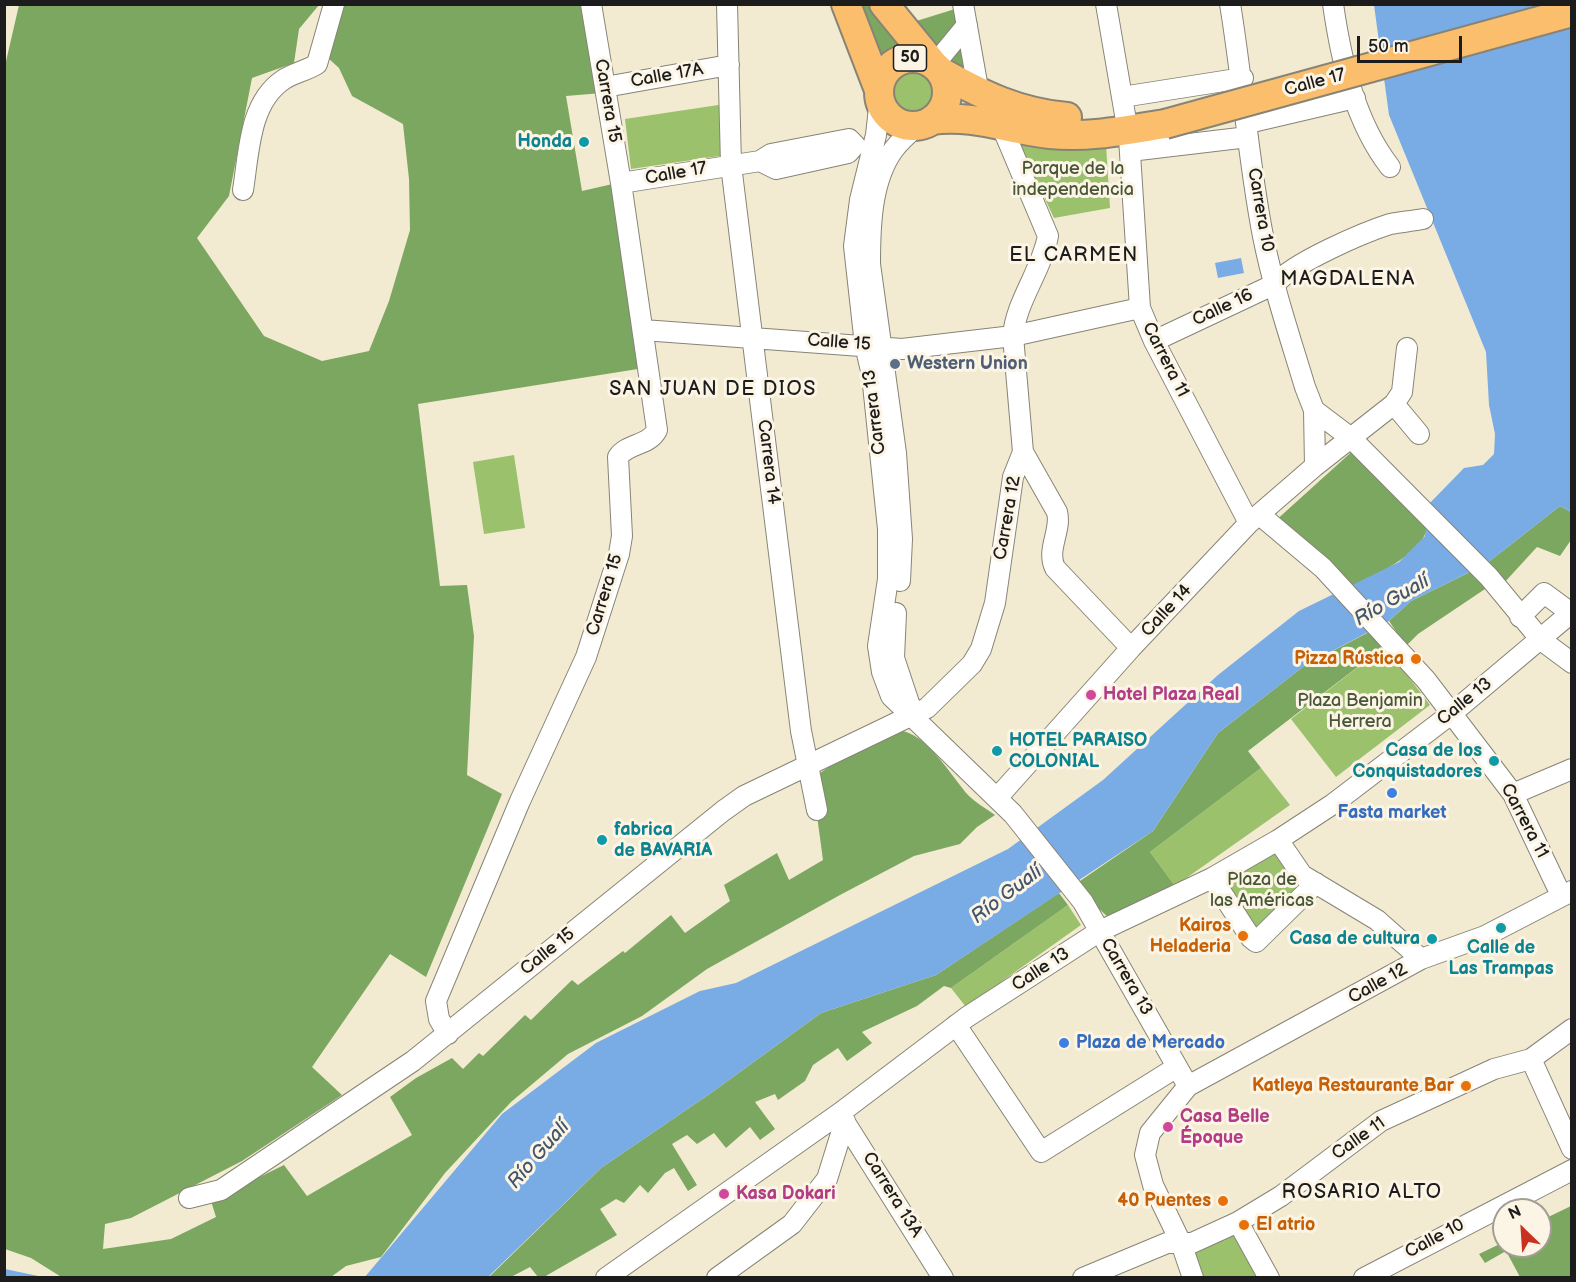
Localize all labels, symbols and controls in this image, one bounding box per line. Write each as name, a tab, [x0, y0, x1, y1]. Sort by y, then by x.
scale bar	[1360, 24, 1465, 62]
text: 50 m	[1368, 36, 1409, 57]
road number: 50	[894, 45, 926, 71]
street label: Carrera 15	[589, 57, 625, 145]
street label: Calle 17A	[629, 59, 705, 93]
street label: Calle 17	[1282, 65, 1348, 101]
place label: Honda	[518, 131, 572, 153]
marker: Honda	[577, 135, 591, 149]
street label: Calle 17	[643, 158, 709, 190]
park label: Parque de la independencia	[1012, 158, 1134, 201]
street label: Carrera 10	[1242, 166, 1278, 254]
district label: EL CARMEN	[1009, 244, 1139, 268]
district label: MAGDALENA	[1280, 268, 1416, 292]
street label: Calle 16	[1189, 285, 1257, 331]
street label: Carrera 11	[1137, 319, 1193, 401]
street label: Calle 15	[806, 330, 872, 356]
place label: Western Union	[907, 353, 1028, 375]
marker: Western Union	[888, 357, 902, 371]
street label: Carrera 13	[859, 368, 891, 456]
district label: SAN JUAN DE DIOS	[609, 378, 817, 402]
street label: Carrera 14	[752, 418, 784, 506]
street label: Carrera 12	[990, 474, 1026, 562]
street label: Carrera 15	[582, 551, 628, 639]
water label: Río Gualí	[1350, 570, 1434, 632]
street label: Calle 14	[1137, 580, 1197, 642]
place label: Pizza Rústica	[1294, 648, 1404, 670]
marker: Pizza Rústica	[1409, 652, 1423, 666]
street label: Calle 13	[1433, 673, 1497, 731]
place label: Hotel Plaza Real	[1103, 684, 1239, 706]
marker: Hotel Plaza Real	[1084, 688, 1098, 702]
park label: Plaza Benjamin Herrera	[1297, 690, 1423, 732]
place label: HOTEL PARAISO COLONIAL	[1009, 730, 1147, 772]
place label: Casa de los Conquistadores	[1352, 740, 1482, 783]
marker: HOTEL PARAISO COLONIAL	[990, 744, 1004, 758]
marker: Casa de los Conquistadores	[1487, 754, 1501, 768]
street label: Carrera 11	[1495, 780, 1553, 862]
marker: Fasta market	[1385, 786, 1399, 800]
place label: Fasta market	[1338, 802, 1446, 824]
place label: fabrica de BAVARIA	[614, 819, 712, 862]
marker: fabrica de BAVARIA	[595, 833, 609, 847]
water label: Río Gualí	[967, 861, 1047, 929]
park label: Plaza de las Américas	[1210, 869, 1314, 912]
place label: Kairos Heladeria	[1150, 915, 1231, 958]
marker: Calle de Las Trampas	[1494, 921, 1508, 935]
street label: Calle 15	[516, 924, 580, 980]
place label: Casa de cultura	[1289, 928, 1420, 950]
marker: Kairos Heladeria	[1236, 929, 1250, 943]
marker: Casa de cultura	[1425, 932, 1439, 946]
street label: Carrera 13	[1095, 935, 1157, 1019]
place label: Calle de Las Trampas	[1448, 937, 1554, 980]
street label: Calle 13	[1008, 943, 1074, 997]
street label: Calle 12	[1345, 959, 1411, 1009]
place label: Plaza de Mercado	[1076, 1032, 1225, 1054]
marker: Plaza de Mercado	[1057, 1036, 1071, 1050]
place label: Katleya Restaurante Bar	[1252, 1075, 1454, 1097]
marker: Katleya Restaurante Bar	[1459, 1079, 1473, 1093]
place label: Casa Belle Époque	[1180, 1106, 1270, 1148]
street label: Calle 11	[1328, 1113, 1390, 1165]
water label: Río Gualí	[503, 1116, 575, 1194]
marker: Casa Belle Époque	[1161, 1120, 1175, 1134]
street label: Carrera 13A	[857, 1148, 927, 1242]
district label: ROSARIO ALTO	[1282, 1181, 1442, 1205]
place label: Kasa Dokari	[736, 1183, 836, 1205]
marker: Kasa Dokari	[717, 1187, 731, 1201]
place label: 40 Puentes	[1118, 1190, 1211, 1212]
marker: 40 Puentes	[1216, 1194, 1230, 1208]
north arrow	[1492, 1198, 1552, 1258]
text: N	[1506, 1202, 1524, 1224]
place label: El atrio	[1256, 1214, 1315, 1236]
street label: Calle 10	[1402, 1214, 1468, 1264]
marker: El atrio	[1237, 1218, 1251, 1232]

